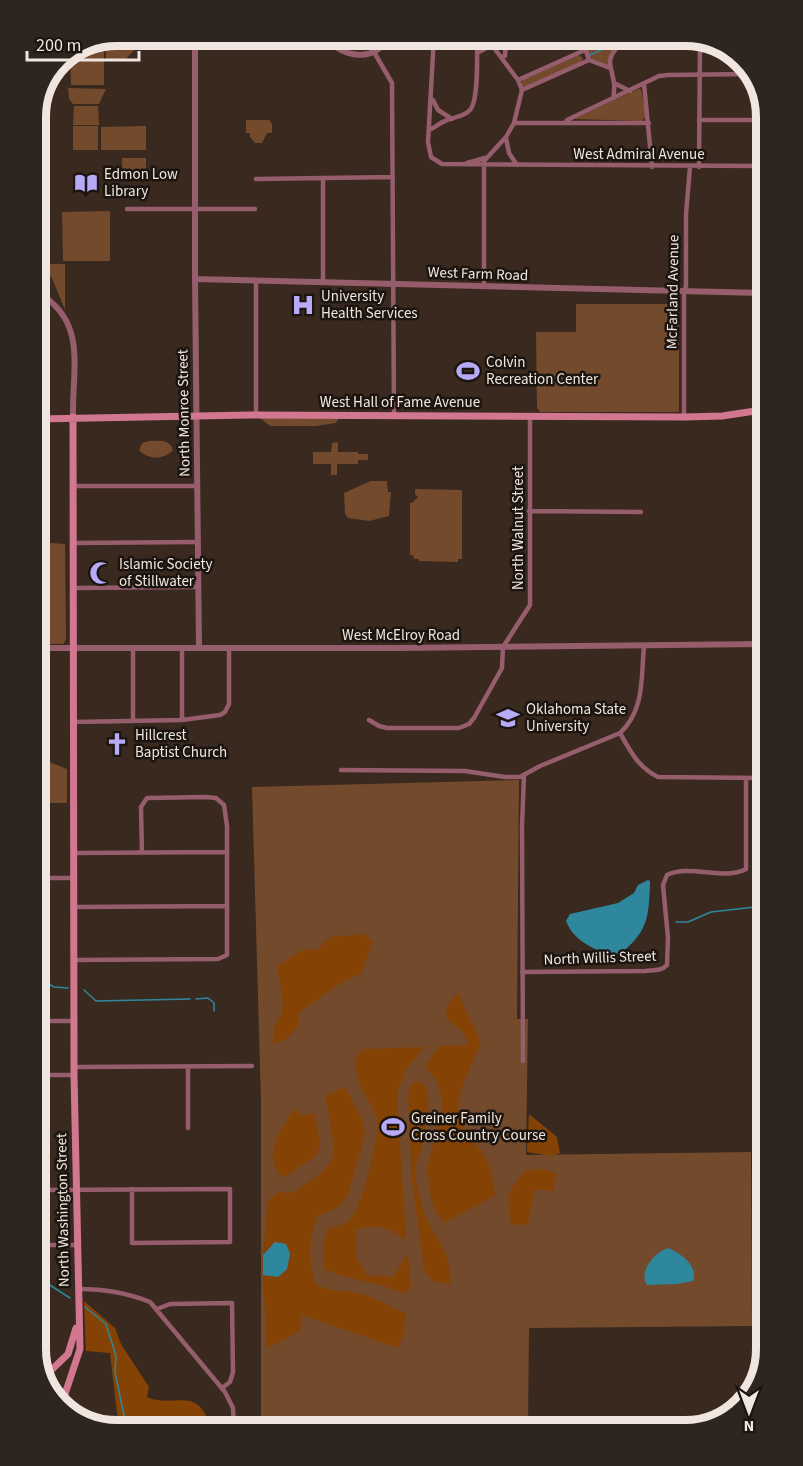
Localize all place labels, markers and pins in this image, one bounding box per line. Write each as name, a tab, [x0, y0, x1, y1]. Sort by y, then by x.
place label: Edmon Low Library	[104, 164, 178, 202]
library icon: Edmon Low Library	[73, 170, 99, 196]
place label: University Health Services	[321, 286, 418, 324]
hospital icon: University Health Services	[290, 292, 316, 318]
place label: Colvin Recreation Center	[486, 352, 599, 390]
sports icon: Colvin Recreation Center	[455, 358, 481, 384]
place label: Islamic Society of Stillwater	[119, 554, 213, 592]
mosque icon: Islamic Society of Stillwater	[88, 560, 114, 586]
place label: Oklahoma State University	[526, 699, 626, 737]
school or university icon: Oklahoma State University	[495, 705, 521, 731]
place label: Hillcrest Baptist Church	[135, 725, 227, 763]
church icon: Hillcrest Baptist Church	[104, 731, 130, 757]
place label: Greiner Family Cross Country Course	[411, 1108, 546, 1146]
sports icon: Greiner Family Cross Country Course	[380, 1114, 406, 1140]

